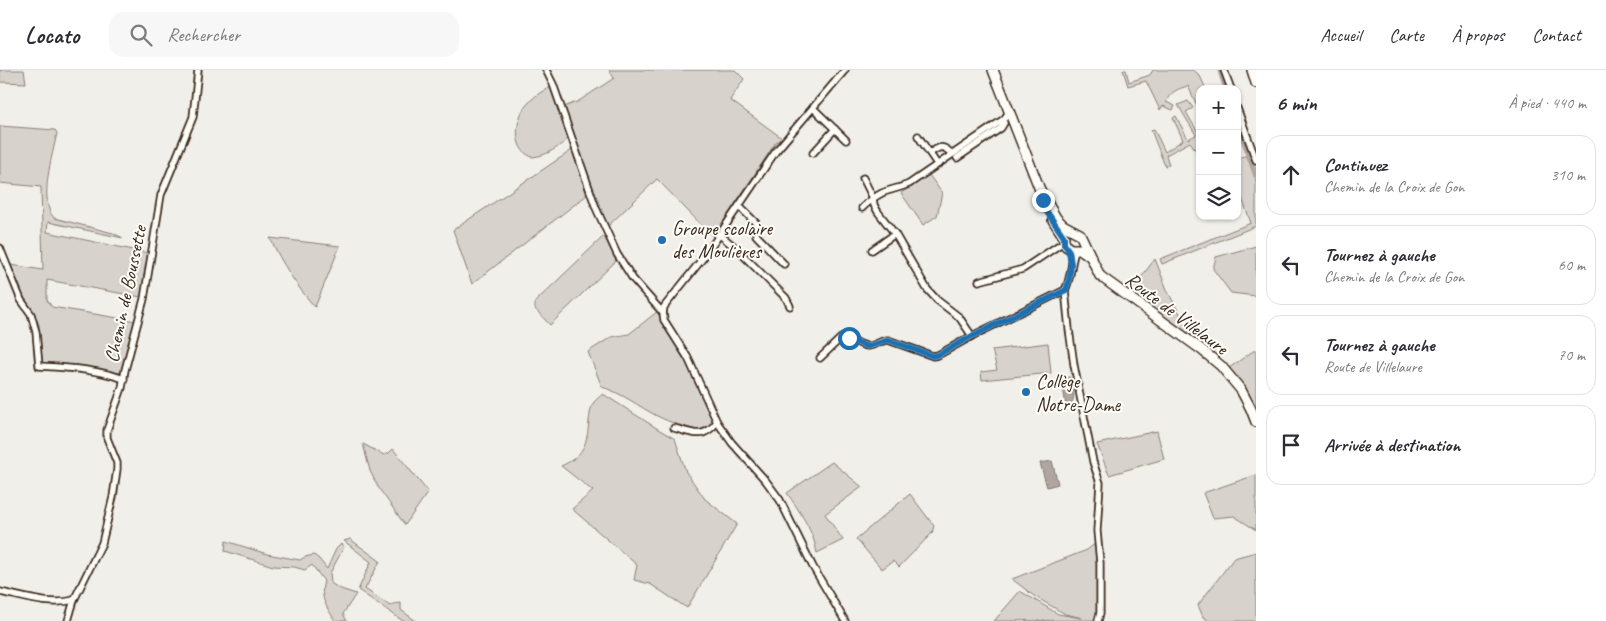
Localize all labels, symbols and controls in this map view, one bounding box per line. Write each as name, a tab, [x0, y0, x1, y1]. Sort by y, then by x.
search box	[109, 12, 459, 57]
text: Locato	[25, 20, 79, 50]
icon: search	[127, 21, 155, 49]
text: Rechercher	[167, 23, 240, 47]
text: Accueil	[1321, 24, 1361, 46]
text: Carte	[1389, 24, 1424, 46]
text: À propos	[1452, 24, 1504, 46]
text: Contact	[1532, 24, 1581, 46]
map controls	[1196, 85, 1241, 220]
button: +	[1196, 85, 1241, 130]
text: 6 min	[1276, 90, 1317, 116]
text: À pied · 440 m	[1508, 93, 1586, 113]
button: −	[1196, 130, 1241, 175]
text: Continuez	[1324, 153, 1387, 177]
icon: ahead	[1277, 161, 1305, 189]
text: 310 m	[1551, 165, 1585, 185]
button: layers	[1196, 175, 1241, 220]
text: Chemin de la Croix de Gon	[1324, 177, 1464, 197]
route end	[1032, 189, 1055, 212]
place label: Groupe scolaire des Moulières	[672, 216, 774, 264]
street label: Chemin de Boussette	[99, 222, 152, 365]
marker: Groupe scolaire des Moulières	[656, 234, 668, 246]
text: Tournez à gauche	[1324, 243, 1435, 267]
icon: left	[1277, 251, 1305, 279]
text: 60 m	[1558, 255, 1585, 275]
street label: Route de Villelaure	[1120, 267, 1234, 361]
text: Chemin de la Croix de Gon	[1324, 267, 1464, 287]
route start	[838, 327, 861, 350]
text: Tournez à gauche	[1324, 333, 1435, 357]
icon: left	[1277, 341, 1305, 369]
text: 70 m	[1558, 345, 1585, 365]
text: Route de Villelaure	[1324, 357, 1422, 377]
place label: Collège Notre-Dame	[1036, 369, 1121, 417]
marker: Collège Notre-Dame	[1020, 386, 1032, 398]
icon: arrive	[1277, 431, 1305, 459]
text: Arrivée à destination	[1324, 433, 1460, 457]

